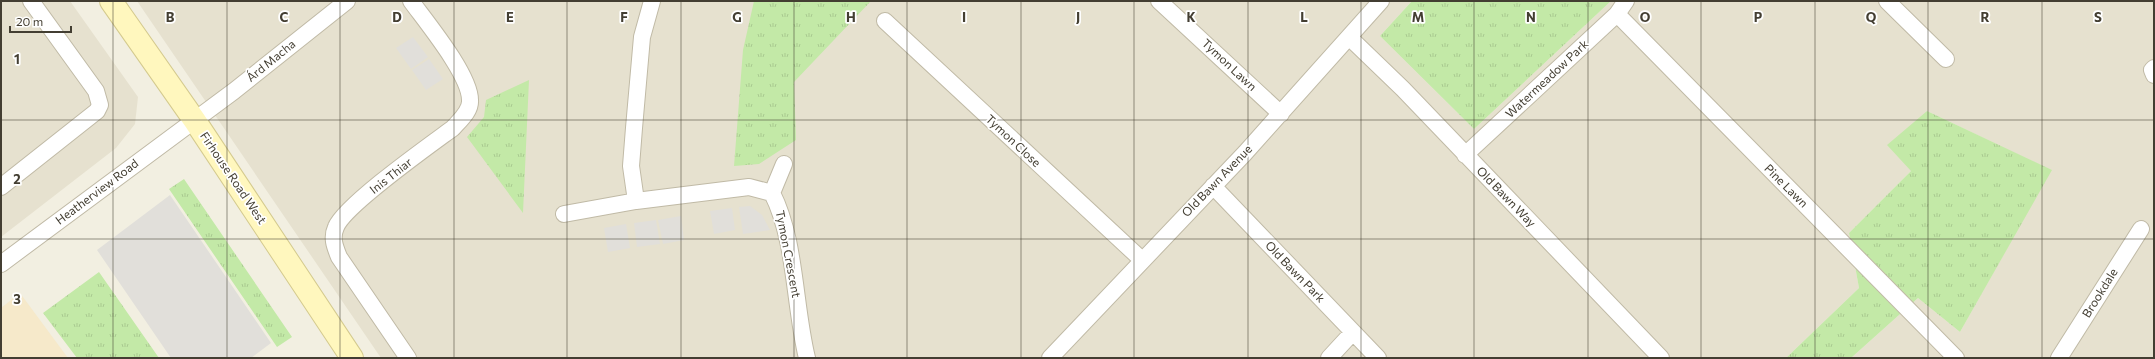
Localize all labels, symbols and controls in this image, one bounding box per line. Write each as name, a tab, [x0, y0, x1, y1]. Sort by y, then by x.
scale bar	[10, 8, 71, 34]
text: B	[166, 9, 175, 25]
text: C	[280, 9, 289, 25]
text: D	[392, 9, 402, 25]
text: E	[506, 9, 514, 25]
text: F	[620, 9, 628, 25]
text: G	[732, 9, 742, 25]
text: H	[846, 9, 856, 25]
text: I	[962, 9, 966, 25]
text: J	[1076, 9, 1080, 25]
text: K	[1186, 9, 1196, 25]
text: L	[1300, 9, 1308, 25]
text: M	[1412, 9, 1424, 25]
text: N	[1526, 9, 1536, 25]
text: O	[1640, 9, 1651, 25]
text: P	[1754, 9, 1763, 25]
text: Q	[1866, 9, 1877, 25]
text: R	[1981, 9, 1990, 25]
text: S	[2094, 9, 2102, 25]
text: 20 m	[16, 14, 43, 28]
street label: Tymon Lawn	[1200, 35, 1260, 93]
street label: Árd Macha	[243, 36, 298, 84]
street label: Watermeadow Park	[1502, 36, 1591, 120]
text: 1	[14, 51, 20, 67]
street label: Tymon Close	[983, 111, 1044, 169]
street label: Firhouse Road West	[198, 129, 270, 226]
street label: Old Bawn Avenue	[1178, 141, 1254, 219]
street label: Inis Thiar	[366, 154, 414, 196]
street label: Heatherview Road	[52, 156, 141, 227]
street label: Pine Lawn	[1762, 161, 1811, 210]
street label: Old Bawn Way	[1474, 163, 1539, 229]
text: 2	[13, 171, 21, 187]
street label: Tymon Crescent	[774, 209, 804, 299]
street label: Old Bawn Park	[1263, 238, 1329, 305]
street label: Brookdale	[2079, 265, 2120, 320]
text: 3	[13, 291, 21, 307]

